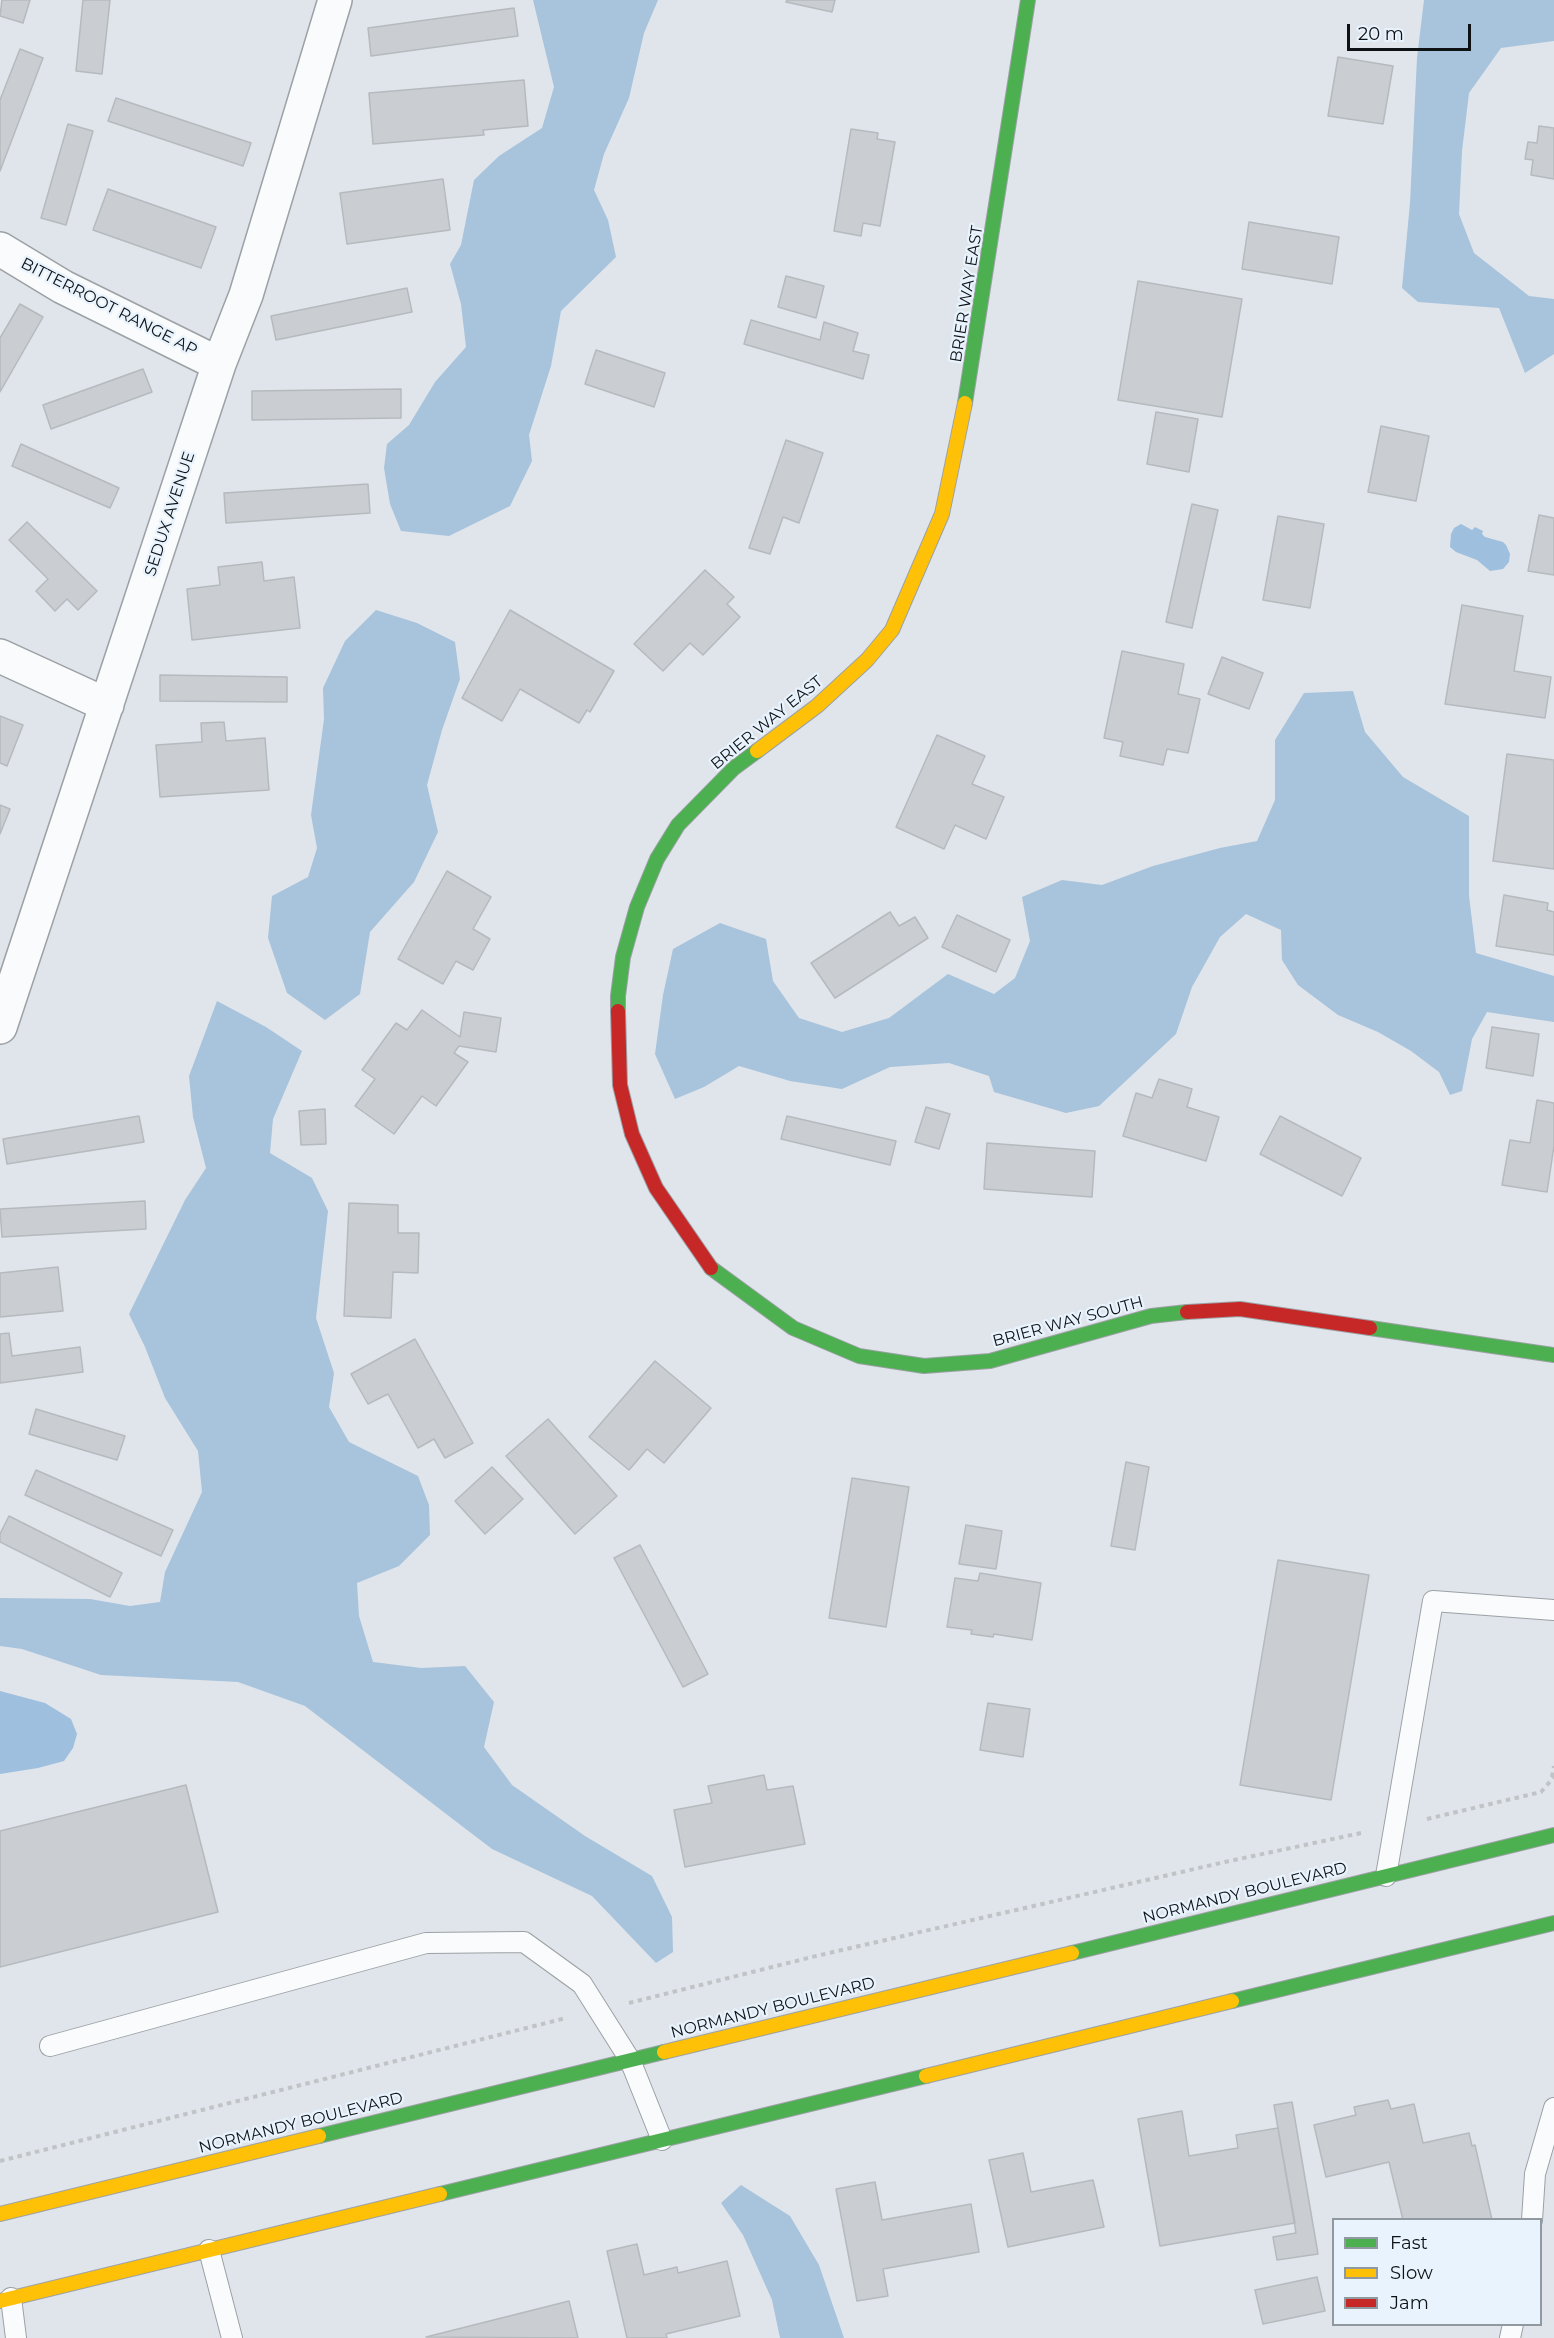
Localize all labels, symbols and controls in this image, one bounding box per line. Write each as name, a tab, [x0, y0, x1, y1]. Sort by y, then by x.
scale bar	[1350, 12, 1474, 50]
text: 20 m	[1358, 23, 1404, 45]
street label: BRIER WAY EAST	[947, 224, 987, 364]
street label: BITTERROOT RANGE AP	[18, 254, 200, 360]
street label: SEDUX AVENUE	[141, 449, 199, 579]
street label: BRIER WAY EAST	[707, 672, 827, 774]
street label: BRIER WAY SOUTH	[991, 1293, 1145, 1351]
street label: NORMANDY BOULEVARD	[1141, 1858, 1349, 1928]
street label: NORMANDY BOULEVARD	[669, 1973, 877, 2043]
street label: NORMANDY BOULEVARD	[197, 2088, 405, 2158]
legend	[1332, 2218, 1542, 2326]
text: Fast	[1390, 2232, 1428, 2254]
text: Slow	[1390, 2262, 1433, 2284]
text: Jam	[1390, 2292, 1429, 2314]

